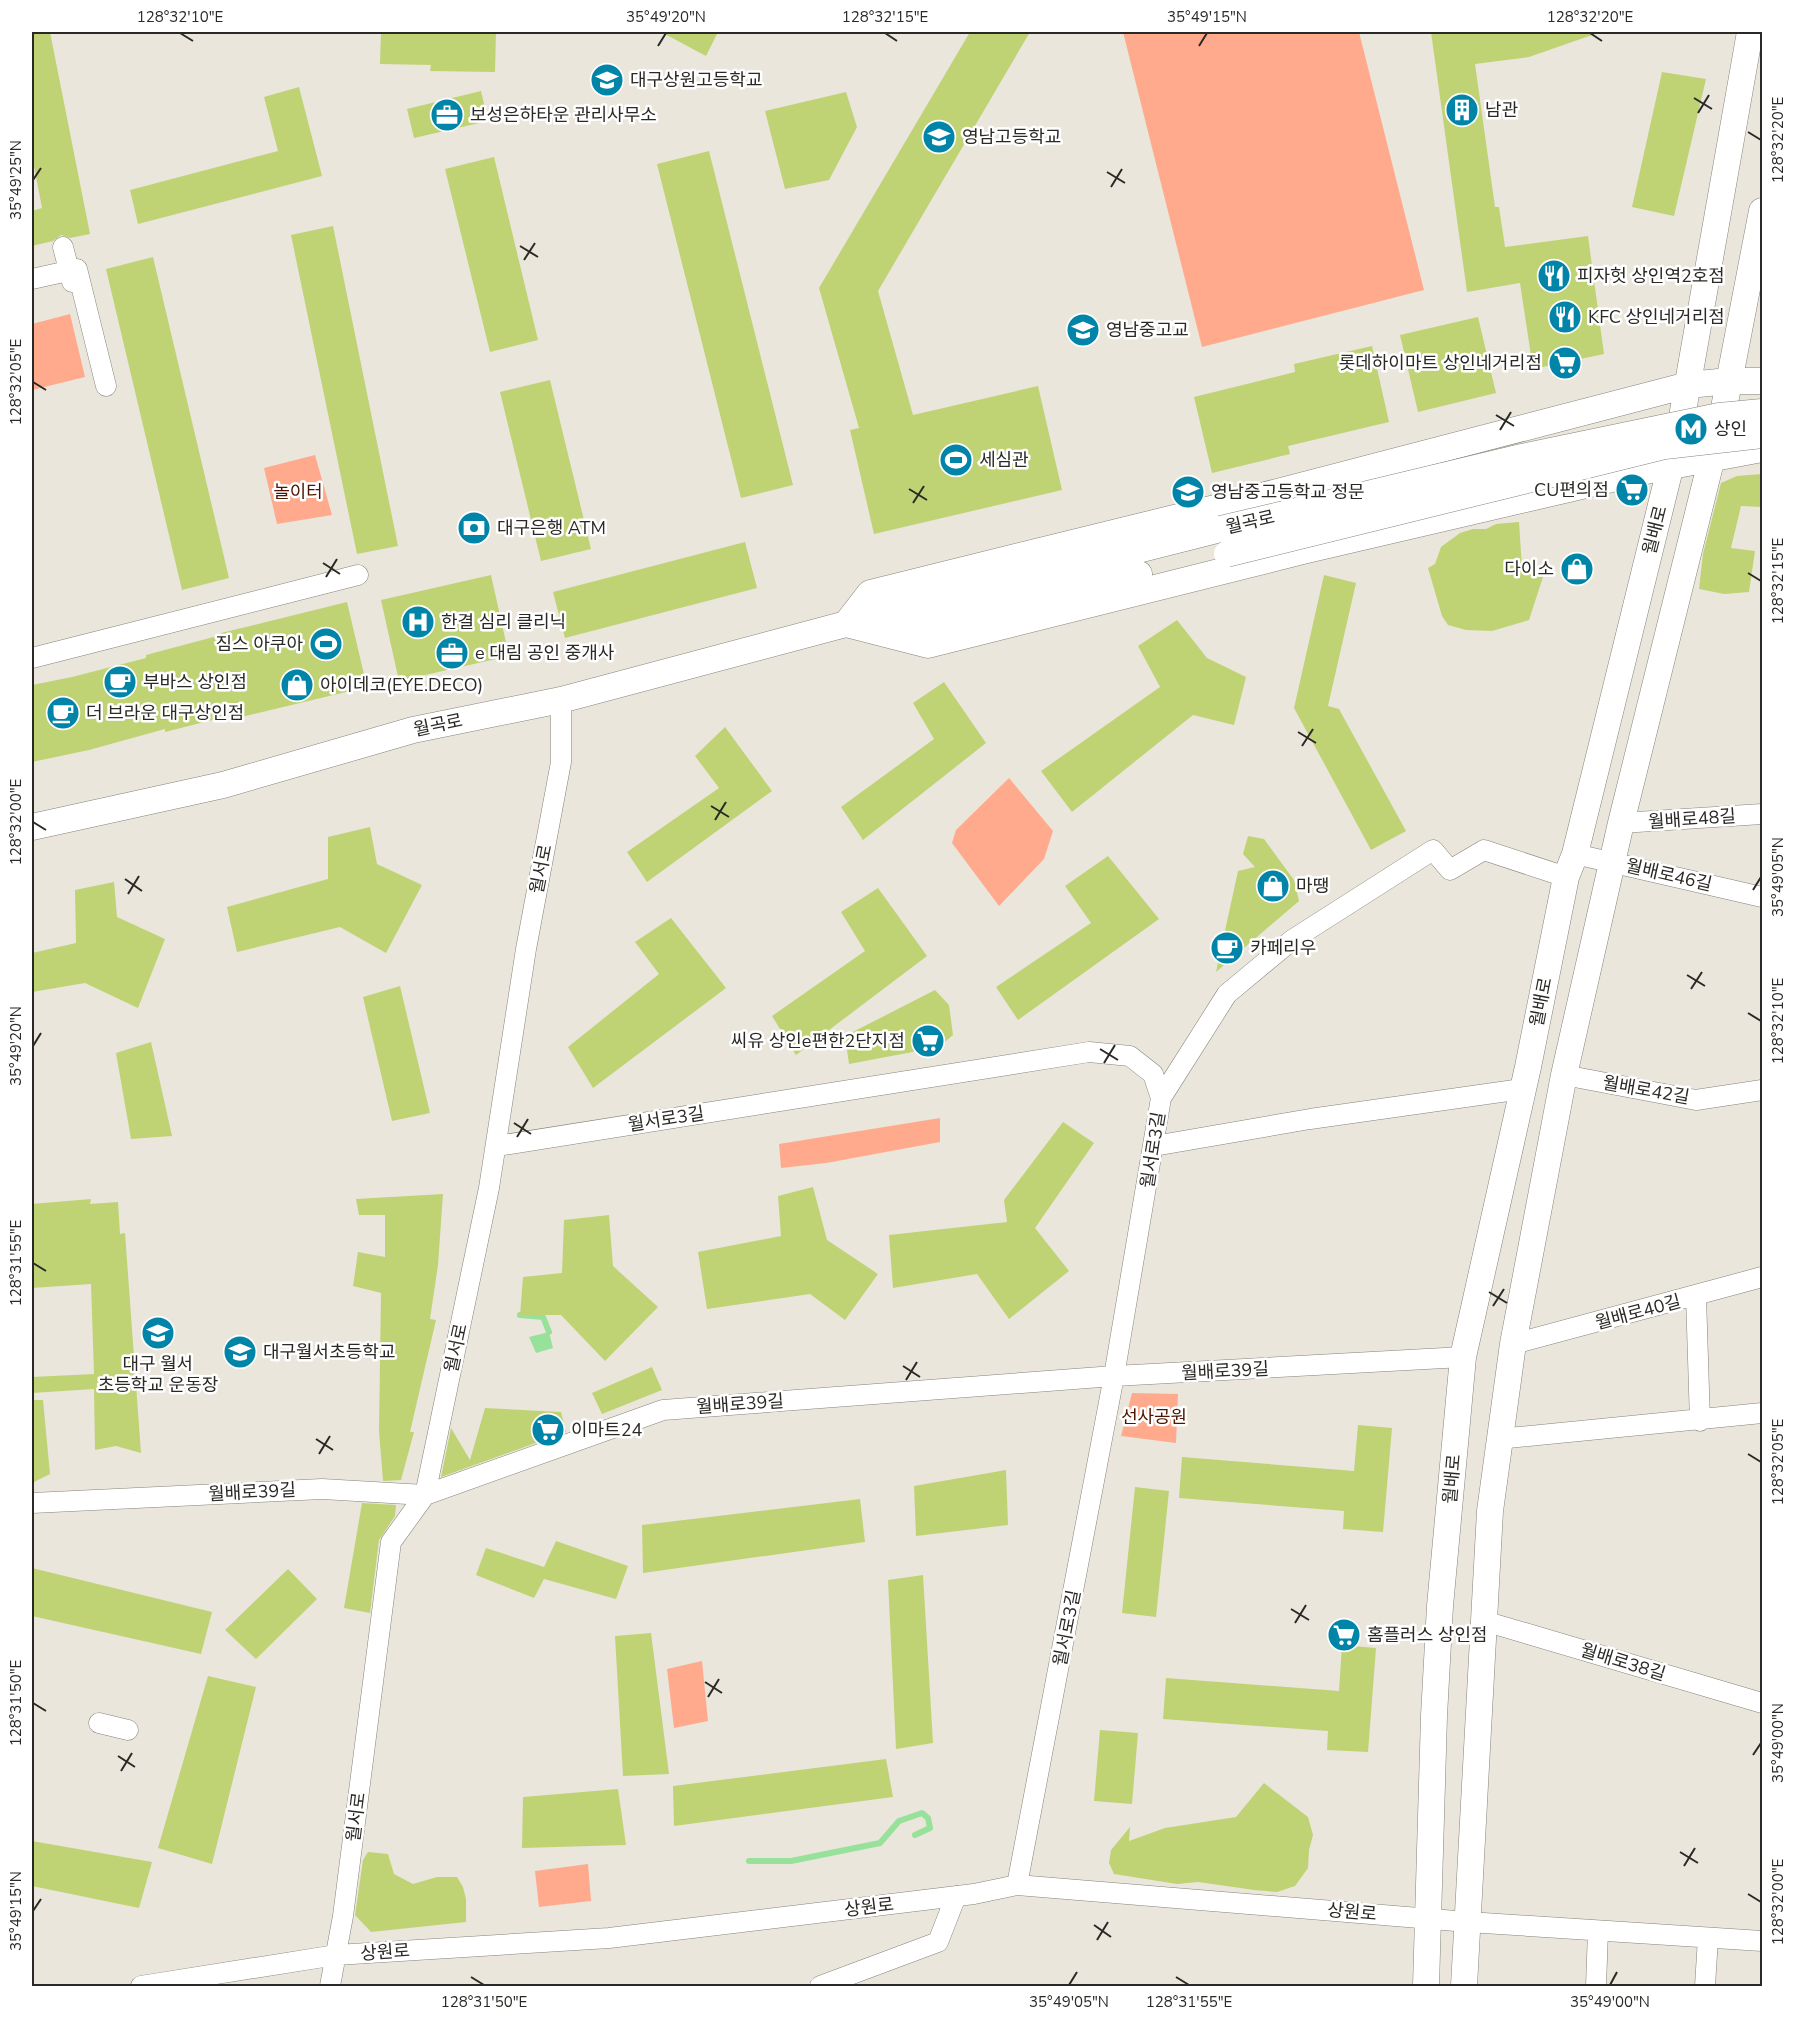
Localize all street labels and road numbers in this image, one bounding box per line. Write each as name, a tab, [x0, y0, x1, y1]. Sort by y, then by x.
street label: 월배로	[1637, 503, 1673, 557]
street label: 월곡로	[1223, 505, 1277, 539]
street label: 월곡로	[411, 708, 465, 742]
street label: 월배로48길	[1647, 804, 1737, 834]
street label: 월서로	[524, 842, 558, 896]
street label: 월배로46길	[1624, 853, 1714, 897]
street label: 월배로	[1524, 975, 1558, 1029]
street label: 월배로42길	[1601, 1071, 1691, 1109]
street label: 월서로3길	[626, 1101, 706, 1137]
street label: 월서로3길	[1135, 1110, 1171, 1190]
street label: 월배로40길	[1592, 1289, 1684, 1335]
street label: 월서로	[439, 1321, 473, 1375]
street label: 월배로39길	[1181, 1357, 1269, 1385]
street label: 월배로39길	[695, 1389, 785, 1419]
street label: 월배로	[1438, 1453, 1466, 1505]
street label: 월배로39길	[208, 1478, 296, 1506]
street label: 월서로3길	[1048, 1588, 1086, 1668]
street label: 월배로38길	[1577, 1638, 1669, 1686]
street label: 월서로	[341, 1791, 371, 1843]
street label: 상원로	[843, 1892, 895, 1922]
street label: 상원로	[1326, 1898, 1378, 1926]
street label: 상원로	[359, 1938, 411, 1966]

